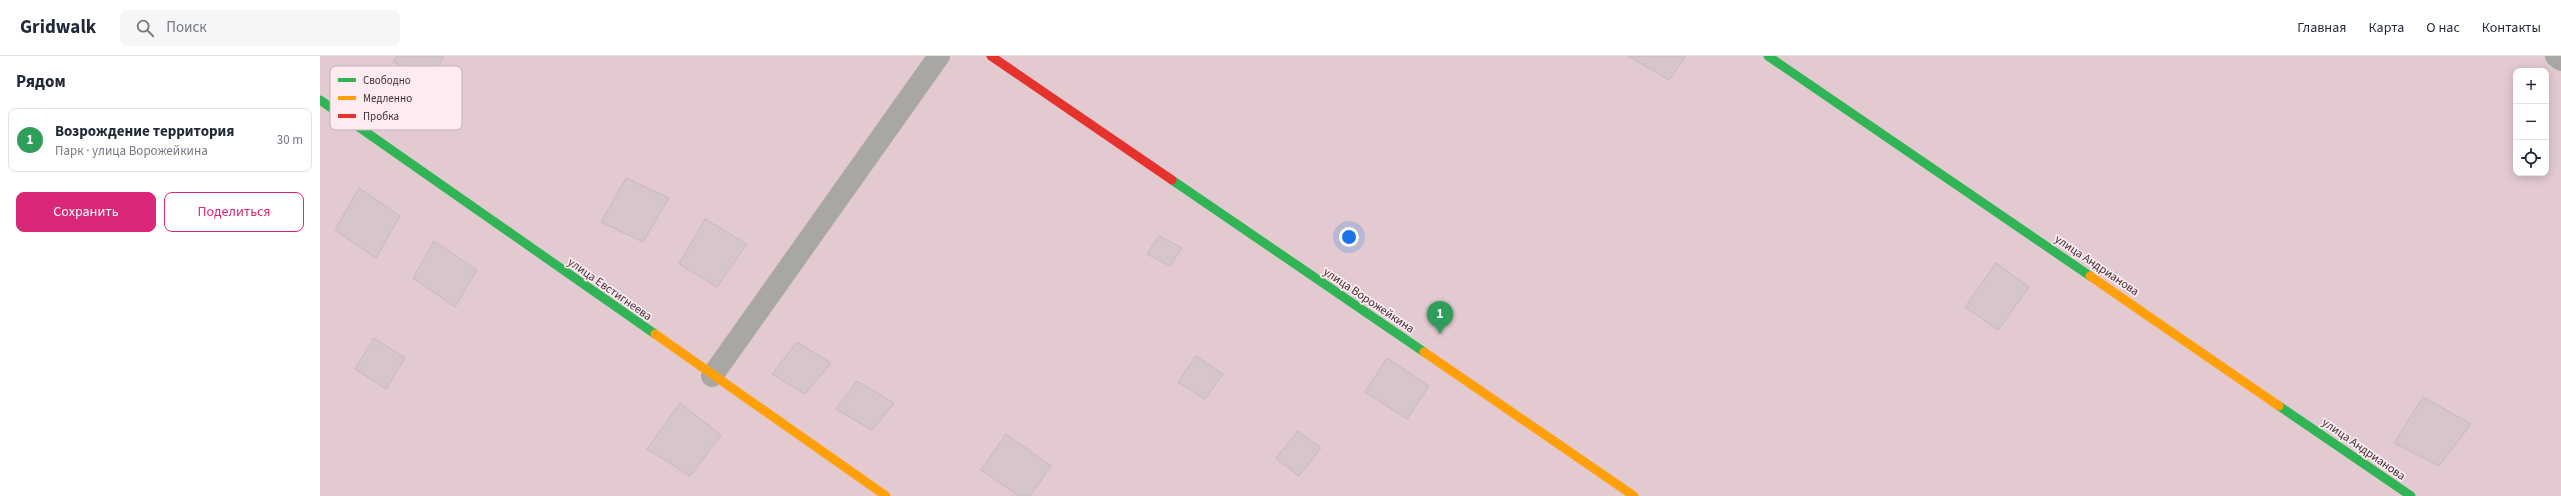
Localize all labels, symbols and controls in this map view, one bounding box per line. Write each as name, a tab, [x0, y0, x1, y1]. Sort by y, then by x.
search box	[120, 10, 400, 46]
text: Gridwalk	[20, 14, 96, 41]
icon: search	[134, 17, 156, 39]
text: Поиск	[166, 17, 207, 38]
text: Главная	[2297, 18, 2346, 38]
text: Карта	[2368, 18, 2404, 38]
text: О нас	[2426, 18, 2460, 38]
text: Контакты	[2482, 18, 2541, 38]
legend	[330, 66, 462, 130]
map controls	[2513, 68, 2549, 176]
button: +	[2513, 68, 2549, 104]
text: Рядом	[16, 70, 66, 94]
text: Свободно	[363, 73, 411, 88]
text: Медленно	[363, 91, 412, 106]
button: −	[2513, 104, 2549, 140]
text: Пробка	[363, 109, 399, 124]
text: Возрождение территория	[55, 121, 235, 142]
text: 1	[27, 131, 33, 149]
text: 30 m	[277, 131, 303, 149]
button: locate	[2513, 140, 2549, 176]
text: Парк · улица Ворожейкина	[55, 142, 208, 160]
button: Сохранить	[16, 192, 156, 232]
button: Поделиться	[164, 192, 304, 232]
your location	[1339, 227, 1359, 247]
street label: улица Андрианова	[2051, 231, 2142, 300]
street label: улица Евстигнеева	[564, 254, 655, 325]
street label: улица Ворожейкина	[1320, 263, 1418, 337]
pin: 1	[1427, 301, 1453, 334]
street label: улица Андрианова	[2318, 414, 2409, 485]

